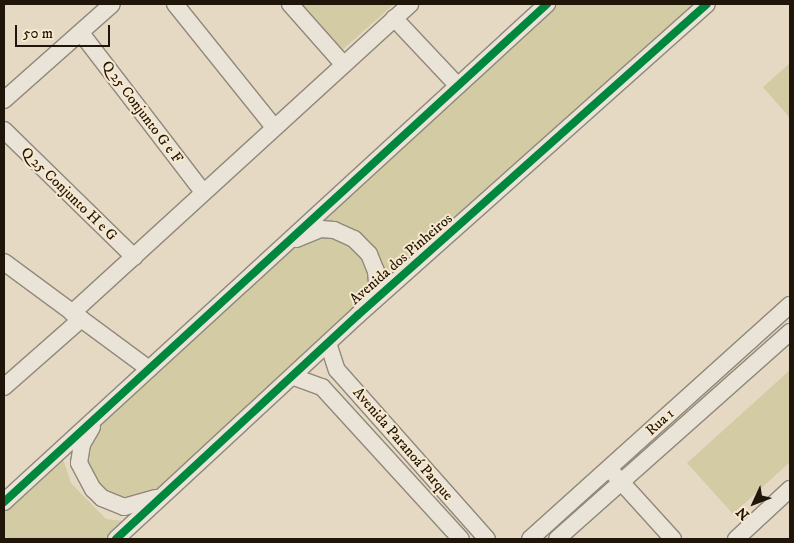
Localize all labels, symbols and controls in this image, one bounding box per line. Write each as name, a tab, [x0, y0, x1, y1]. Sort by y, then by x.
scale bar	[18, 15, 112, 47]
text: 50 m	[23, 24, 53, 43]
street label: Q 25 Conjunto G e F	[98, 57, 186, 167]
street label: Q 25 Conjunto H e G	[17, 143, 121, 245]
street label: Avenida dos Pinheiros	[346, 210, 456, 308]
street label: Avenida Paranoá Parque	[349, 384, 457, 504]
street label: Rua 1	[642, 405, 678, 439]
north arrow	[729, 478, 779, 528]
text: N	[733, 503, 754, 524]

